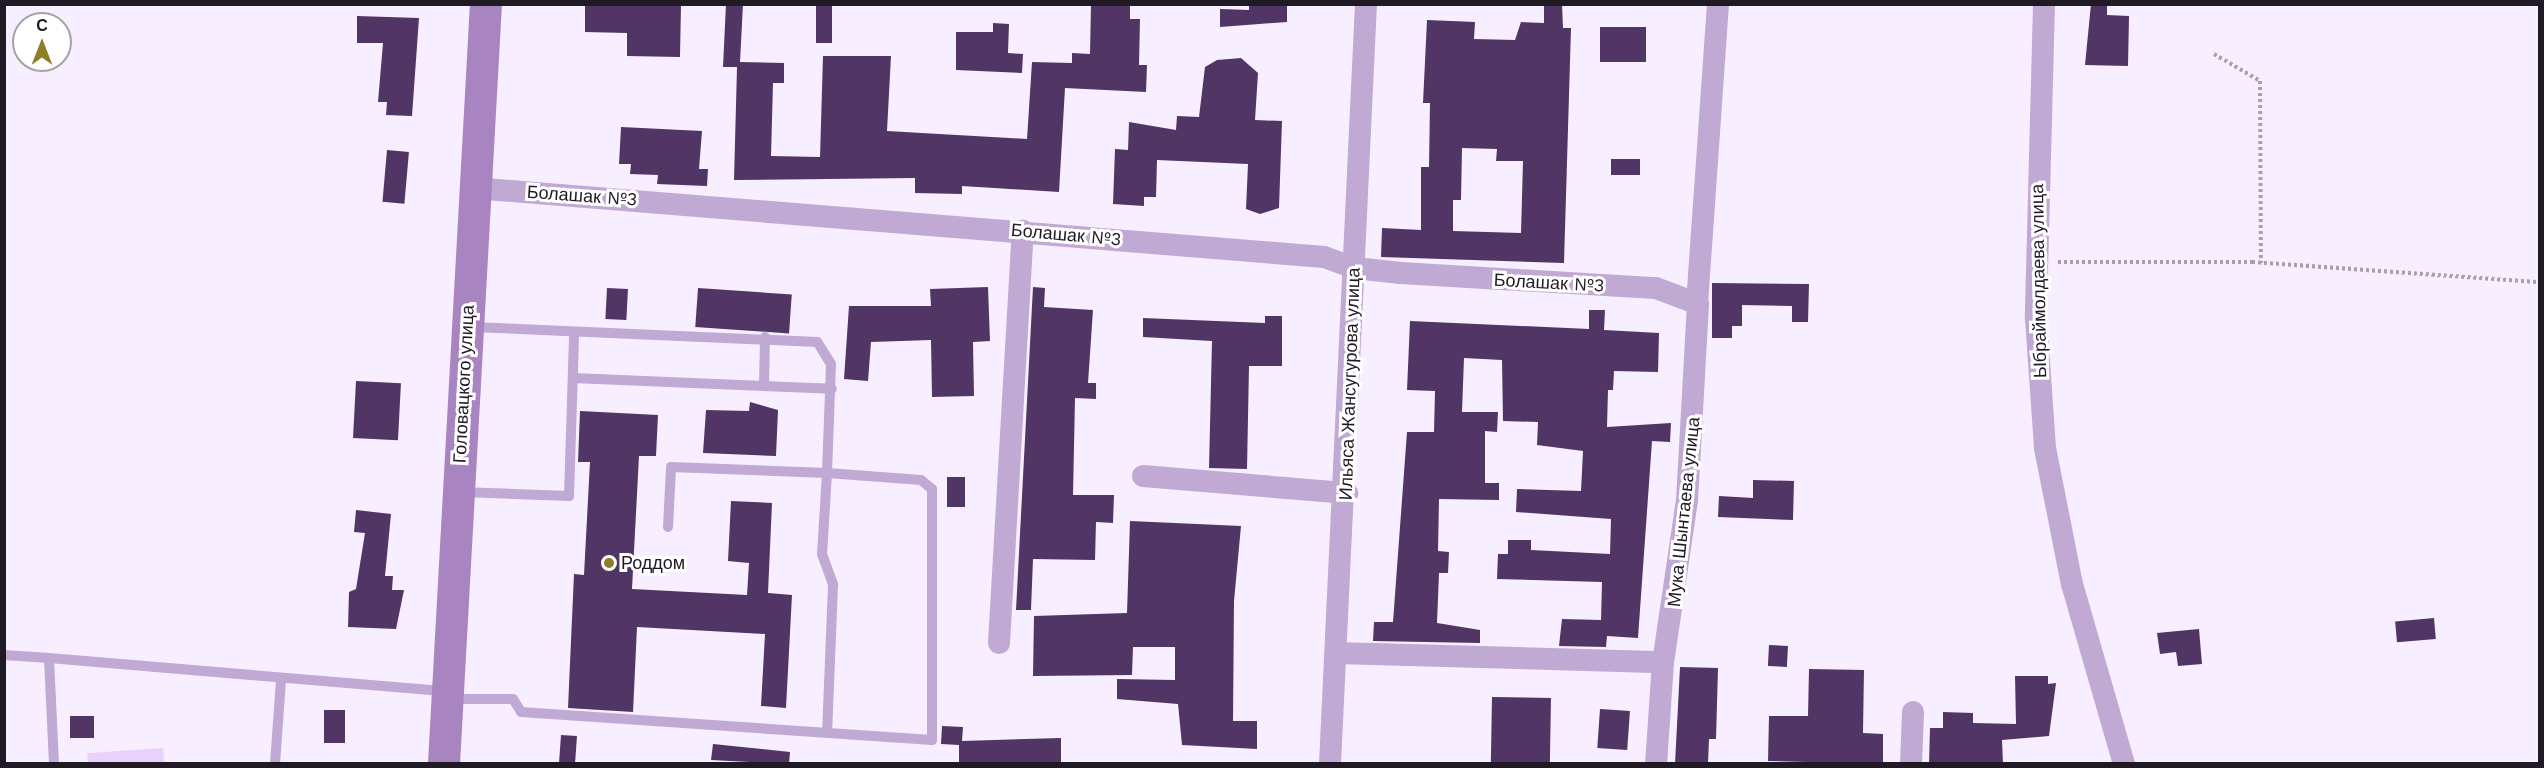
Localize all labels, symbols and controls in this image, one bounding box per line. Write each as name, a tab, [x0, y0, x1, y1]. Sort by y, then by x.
north arrow	[12, 12, 72, 72]
text: С	[36, 16, 48, 35]
street label: Болашак №3	[526, 181, 638, 211]
street label: Ыбраймолдаева улица	[2027, 184, 2051, 378]
street label: Болашак №3	[1010, 219, 1122, 251]
street label: Ильяса Жансугурова улица	[1335, 267, 1365, 501]
street label: Болашак №3	[1493, 269, 1605, 297]
street label: Головацкого улица	[449, 304, 479, 464]
street label: Мука Шынтаева улица	[1663, 416, 1705, 608]
place label: Роддом	[621, 552, 685, 574]
marker: Роддом	[602, 556, 616, 570]

